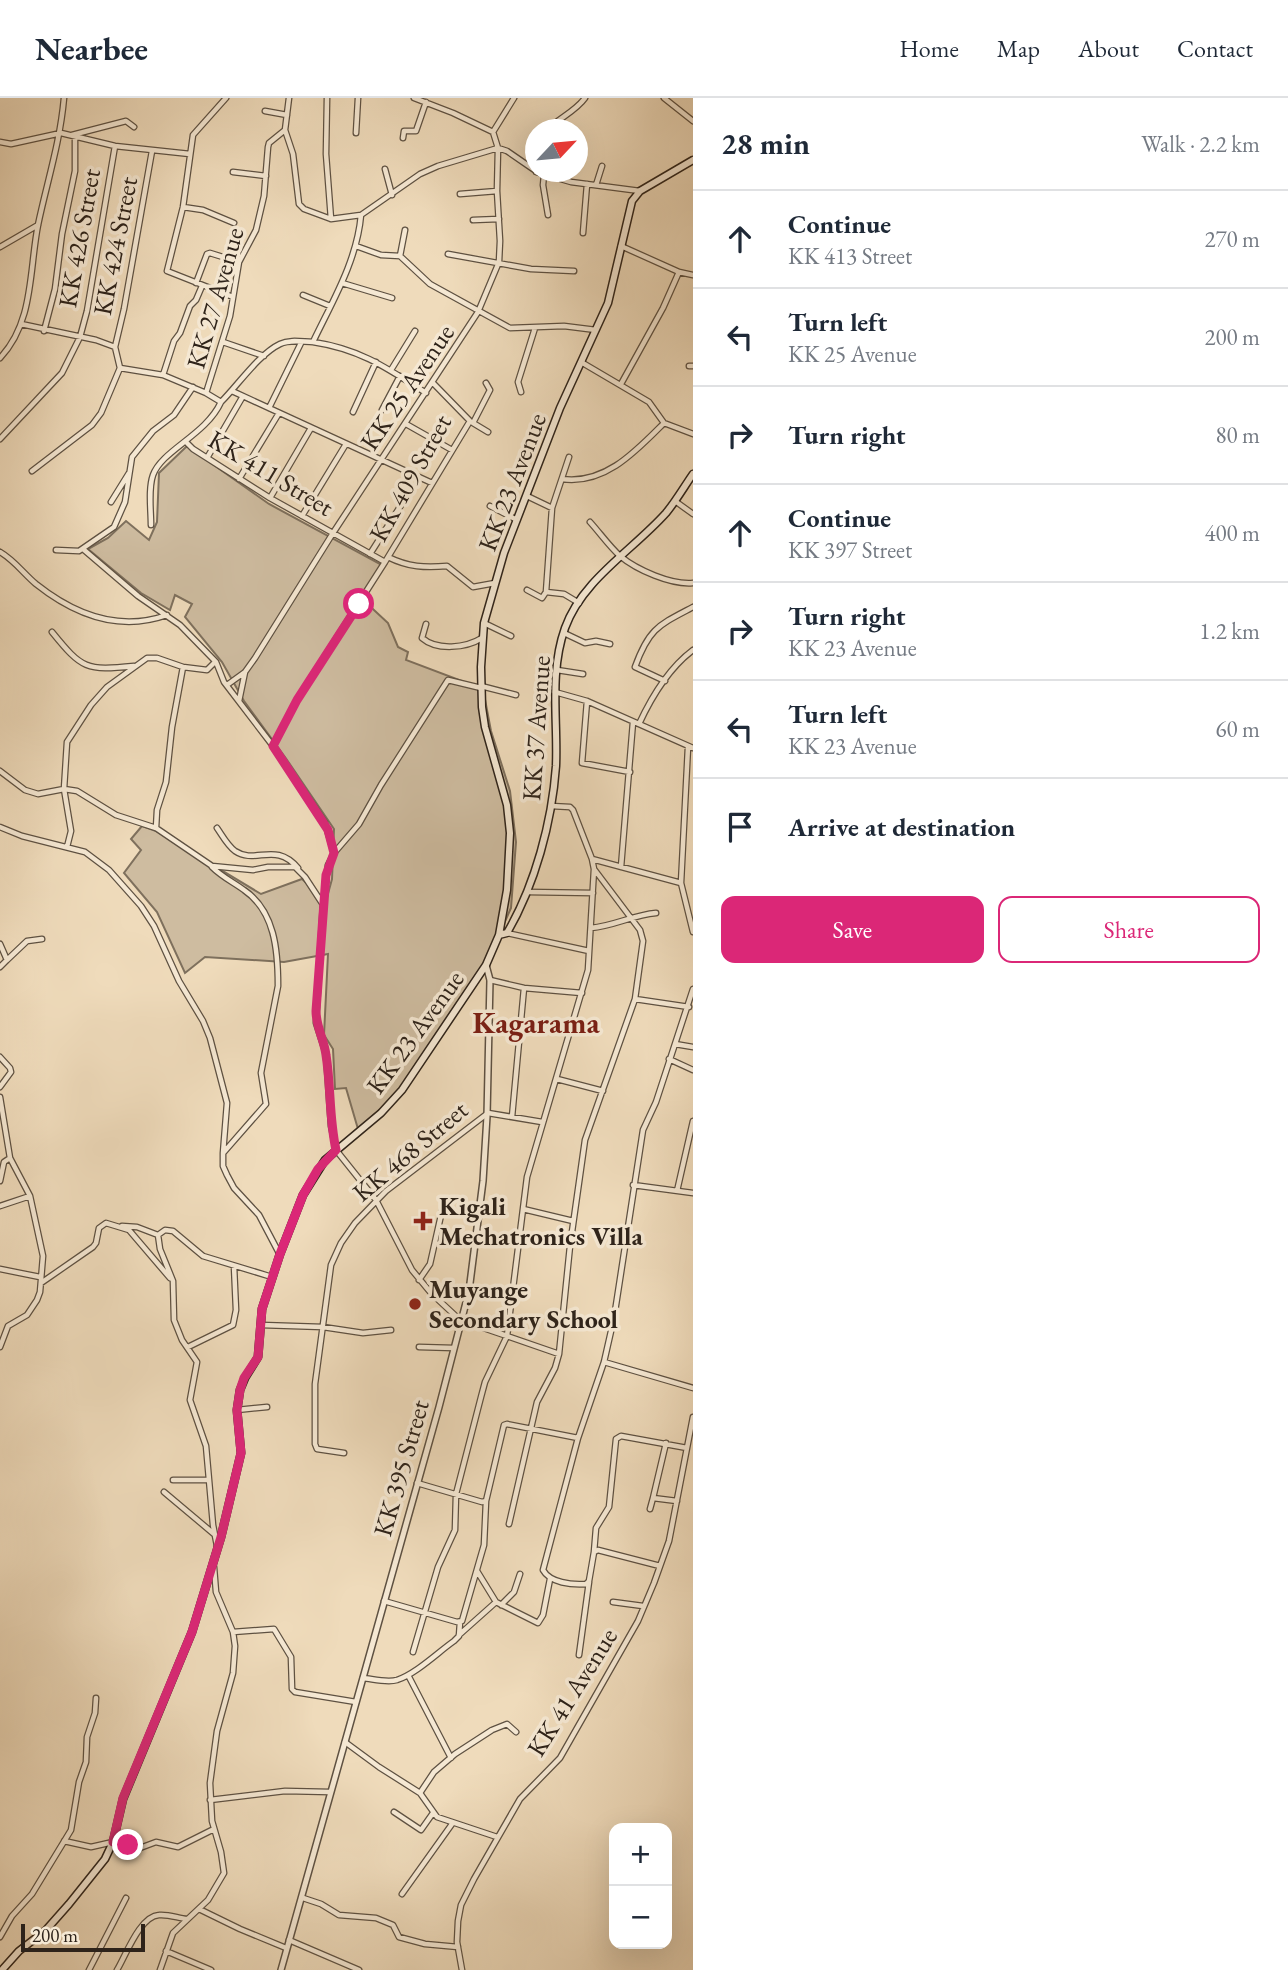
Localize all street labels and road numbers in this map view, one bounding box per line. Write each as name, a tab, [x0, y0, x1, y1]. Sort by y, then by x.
street label: KK 426 Street	[50, 166, 108, 310]
street label: KK 424 Street	[85, 174, 145, 318]
street label: KK 27 Avenue	[179, 223, 251, 373]
street label: KK 25 Avenue	[352, 317, 462, 457]
street label: KK 409 Street	[361, 408, 459, 548]
street label: KK 23 Avenue	[470, 408, 554, 556]
street label: KK 411 Street	[202, 422, 340, 524]
street label: KK 37 Avenue	[514, 654, 558, 802]
street label: KK 23 Avenue	[359, 963, 471, 1101]
street label: KK 468 Street	[345, 1093, 475, 1209]
street label: KK 395 Street	[365, 1396, 437, 1540]
street label: KK 41 Avenue	[519, 1621, 625, 1763]

